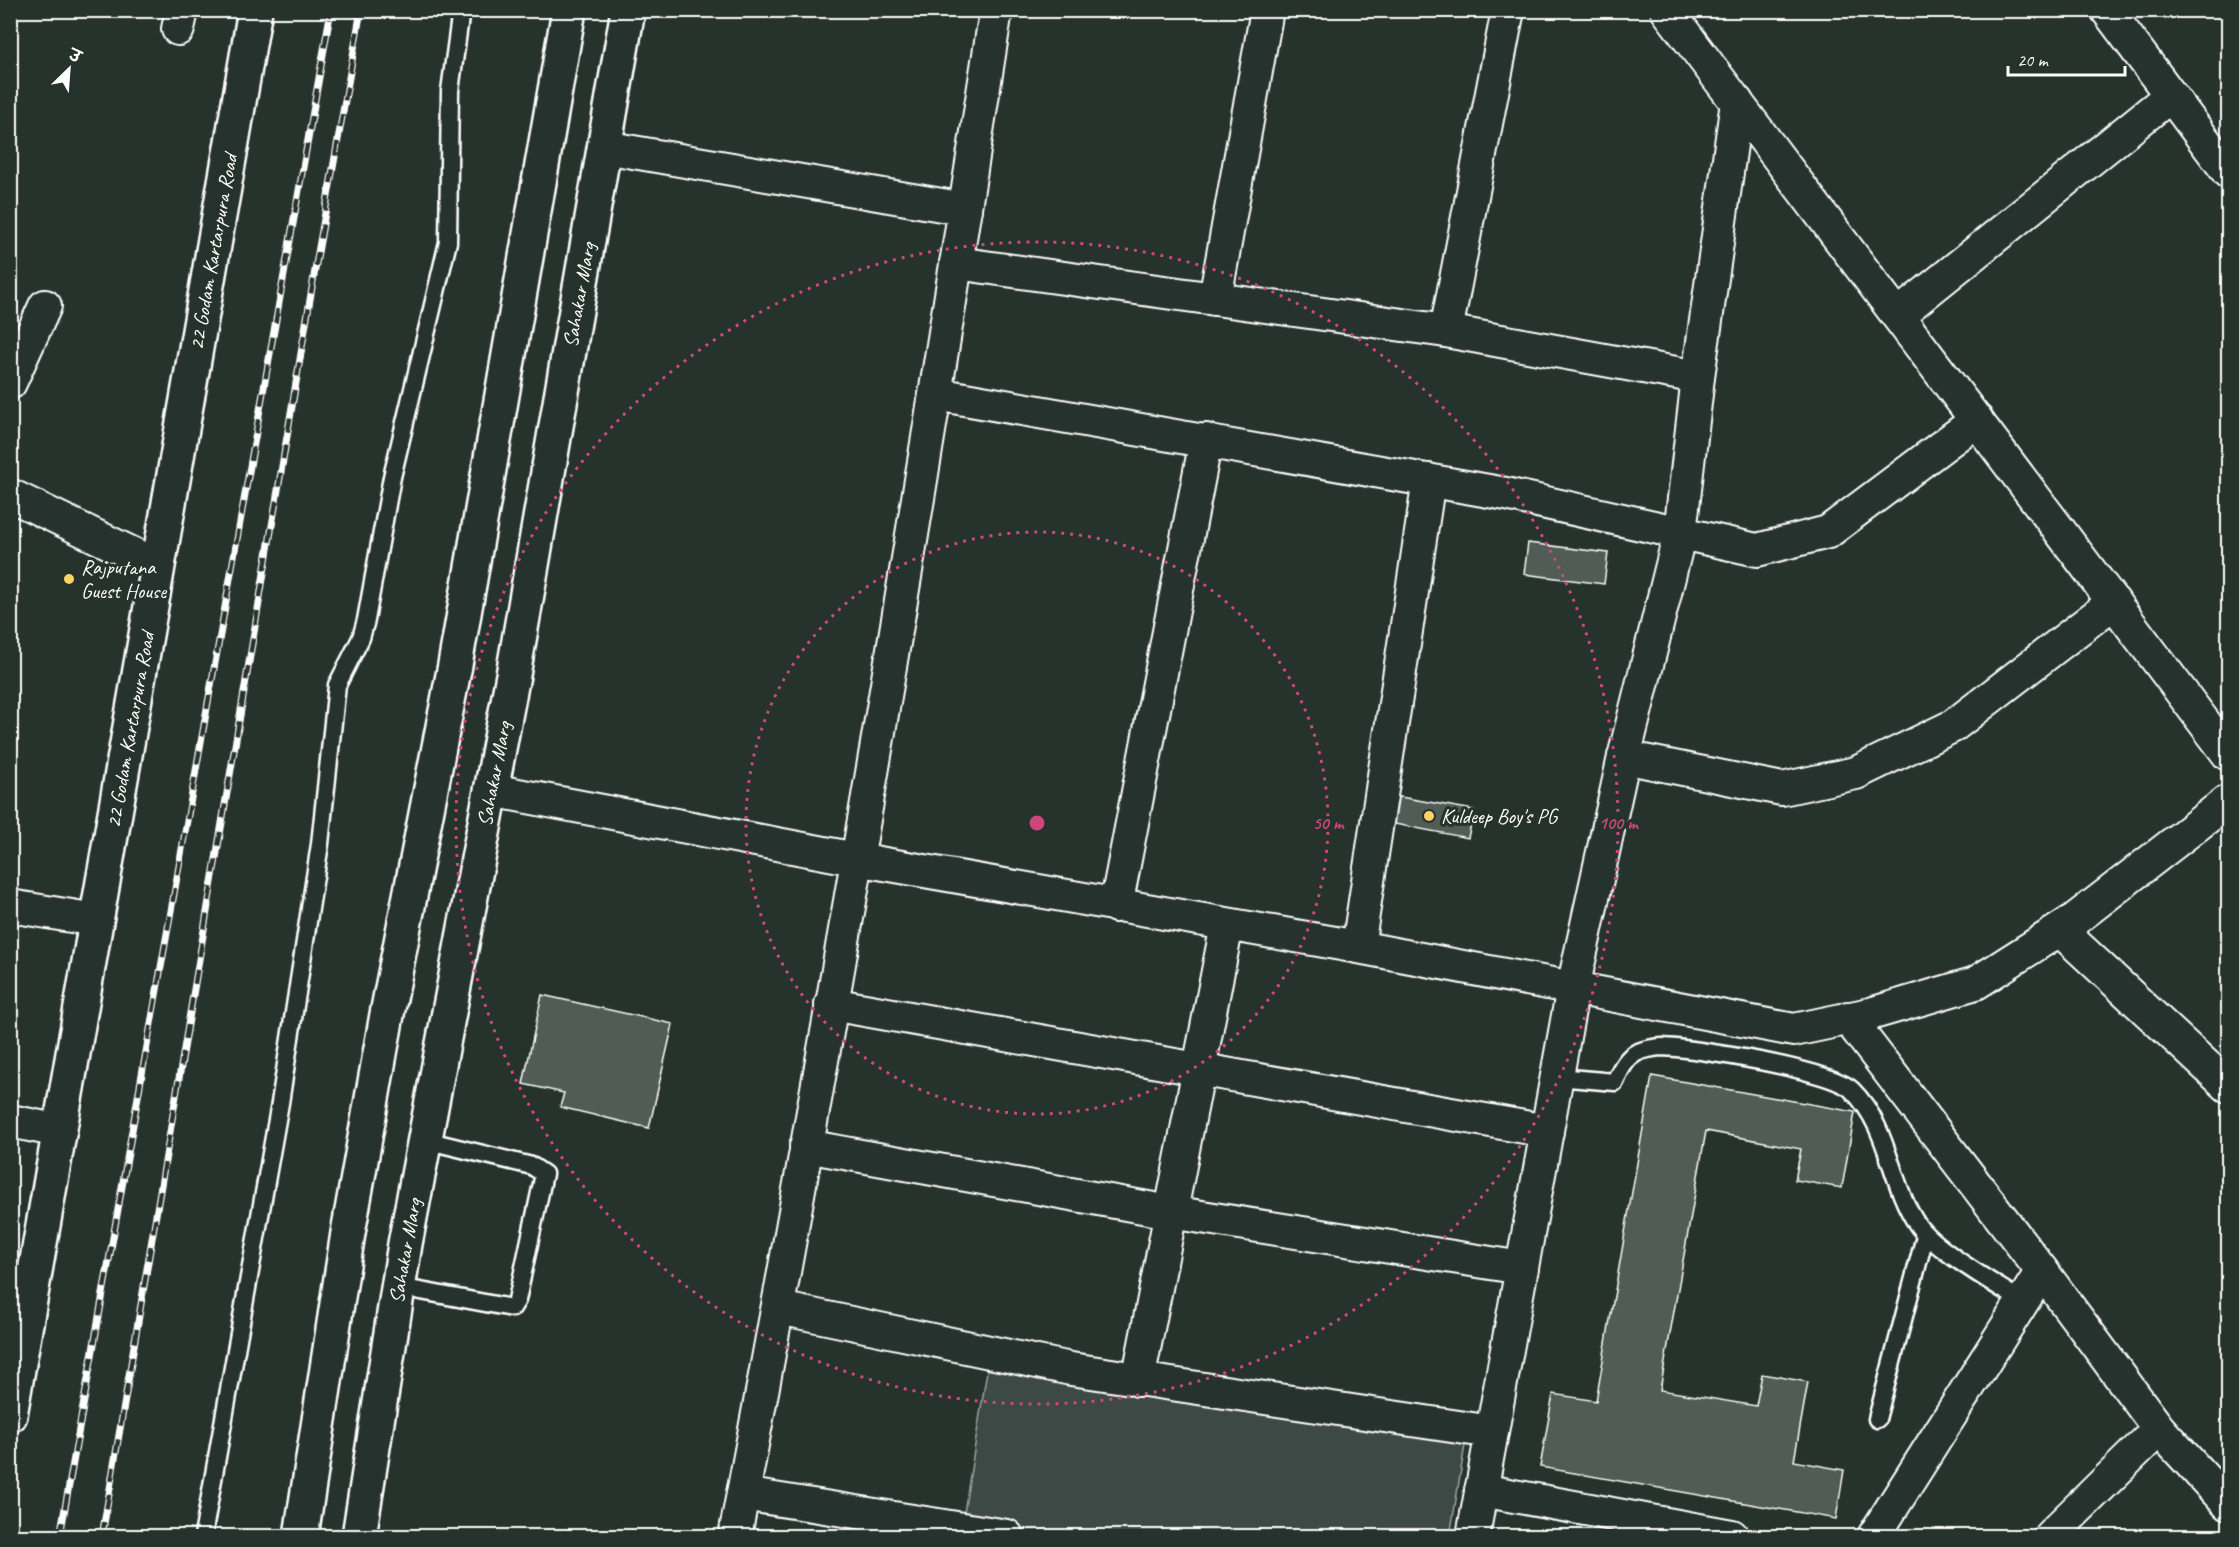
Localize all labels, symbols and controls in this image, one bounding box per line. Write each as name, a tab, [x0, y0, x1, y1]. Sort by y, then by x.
north arrow	[39, 39, 99, 99]
scale bar	[2008, 39, 2125, 77]
text: उ	[64, 44, 85, 68]
text: 20 m	[2017, 49, 2050, 71]
street label: 22 Godam Kartarpura Road	[183, 149, 244, 352]
street label: Sahakar Marg	[557, 239, 601, 349]
place label: Rajputana Guest House	[81, 554, 167, 604]
marker: Rajputana Guest House	[62, 572, 76, 586]
street label: 22 Godam Kartarpura Road	[100, 627, 161, 830]
street label: Sahakar Marg	[471, 718, 517, 828]
place label: Kuldeep Boy's PG	[1441, 803, 1559, 829]
marker: Kuldeep Boy's PG	[1422, 809, 1436, 823]
text: 50 m	[1313, 812, 1345, 834]
text: 100 m	[1599, 812, 1639, 834]
centre of rings	[1027, 813, 1047, 833]
street label: Sahakar Marg	[383, 1195, 427, 1305]

